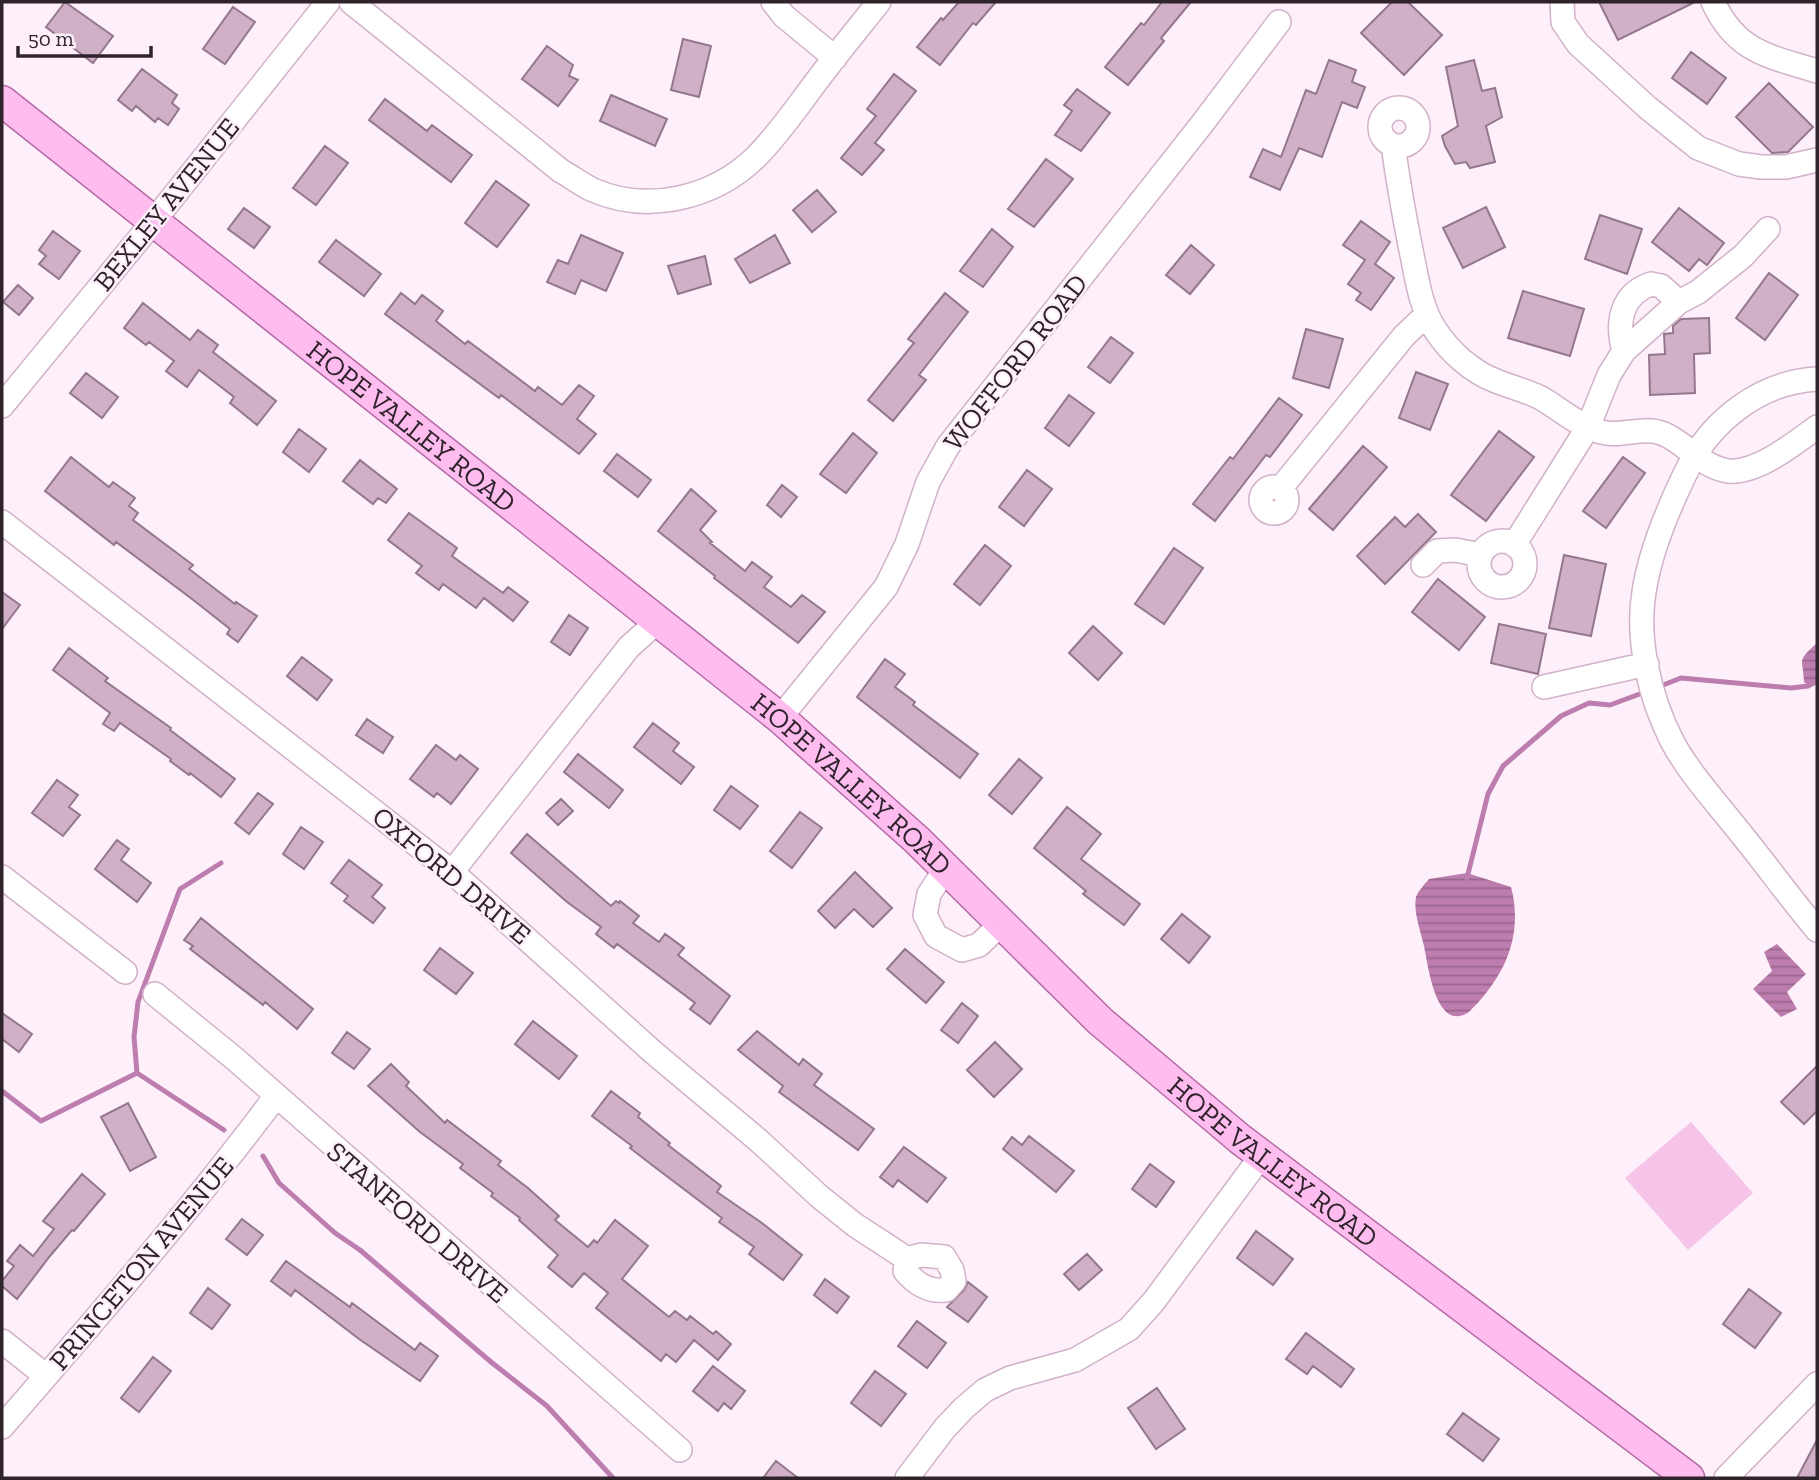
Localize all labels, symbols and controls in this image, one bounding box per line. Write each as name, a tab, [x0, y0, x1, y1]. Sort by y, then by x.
scale bar	[18, 14, 150, 58]
text: 50 m	[28, 26, 74, 51]
street label: BEXLEY AVENUE	[87, 111, 246, 297]
street label: WOFFORD ROAD	[936, 268, 1095, 457]
street label: HOPE VALLEY ROAD	[300, 334, 522, 519]
street label: HOPE VALLEY ROAD	[745, 686, 958, 882]
street label: OXFORD DRIVE	[366, 800, 538, 951]
street label: HOPE VALLEY ROAD	[1161, 1070, 1384, 1254]
street label: STANFORD DRIVE	[320, 1135, 515, 1310]
street label: PRINCETON AVENUE	[42, 1150, 240, 1377]

